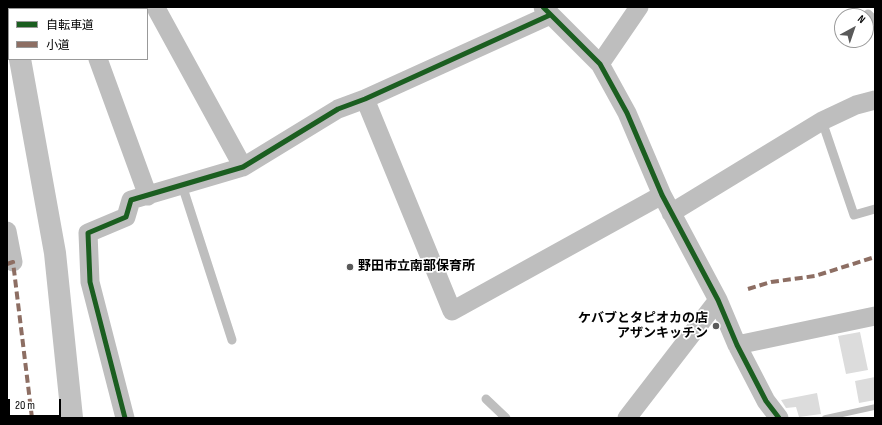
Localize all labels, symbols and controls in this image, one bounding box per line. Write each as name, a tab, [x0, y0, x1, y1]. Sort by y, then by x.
legend	[8, 8, 148, 60]
north arrow	[834, 8, 874, 48]
text: N	[855, 12, 868, 26]
text: 自転車道	[46, 18, 94, 33]
text: 小道	[46, 38, 70, 53]
place label: 野田市立南部保育所	[358, 259, 475, 275]
marker: 野田市立南部保育所	[345, 262, 355, 272]
place label: ケバブとタピオカの店 アザンキッチン	[578, 311, 708, 342]
marker: ケバブとタピオカの店 アザンキッチン	[711, 321, 721, 331]
scale bar	[10, 391, 63, 417]
text: 20 m	[15, 398, 35, 413]

